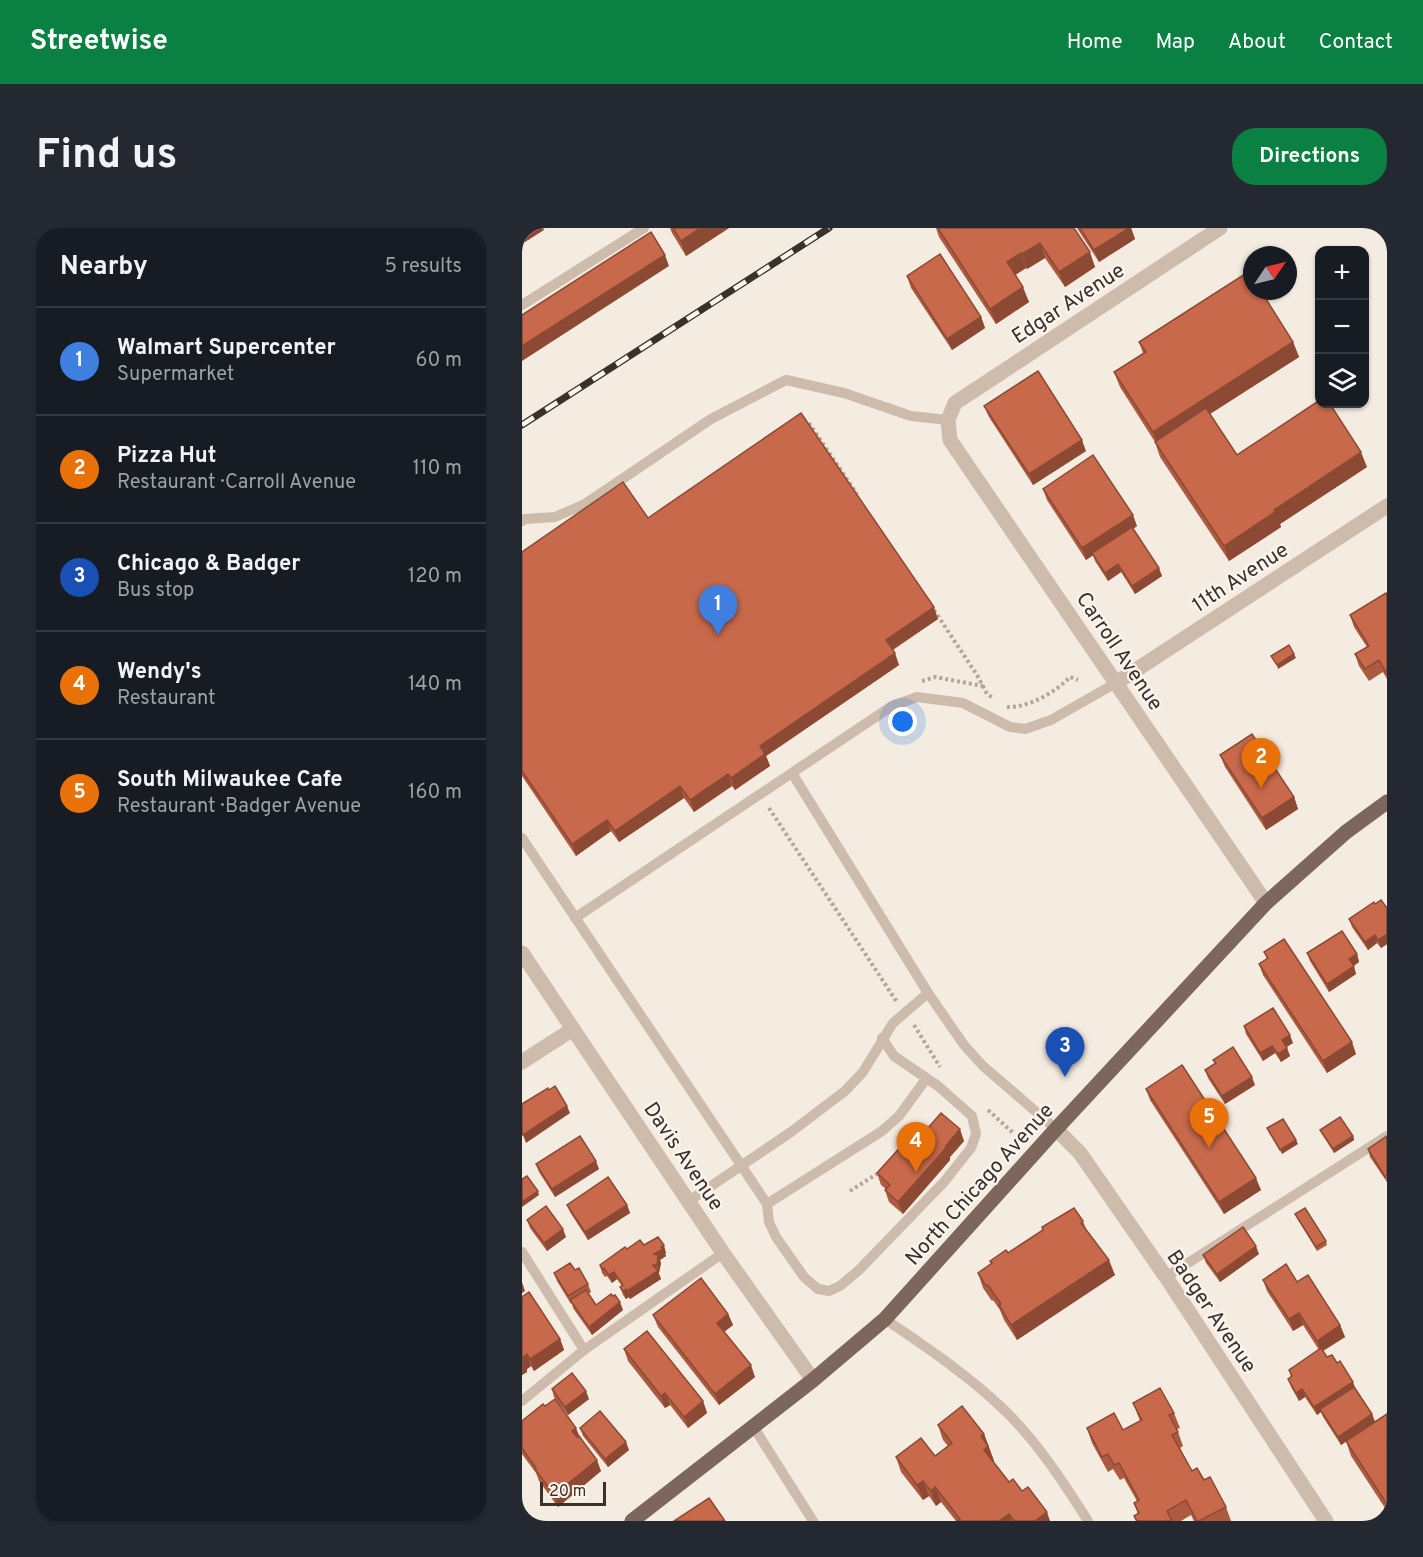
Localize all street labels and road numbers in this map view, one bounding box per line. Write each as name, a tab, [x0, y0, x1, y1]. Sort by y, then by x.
street label: Edgar Avenue	[1007, 258, 1130, 351]
street label: 11th Avenue	[1188, 537, 1294, 619]
street label: Carroll Avenue	[1069, 587, 1168, 716]
street label: Davis Avenue	[637, 1097, 729, 1216]
street label: North Chicago Avenue	[900, 1098, 1060, 1272]
street label: Badger Avenue	[1160, 1245, 1262, 1379]

